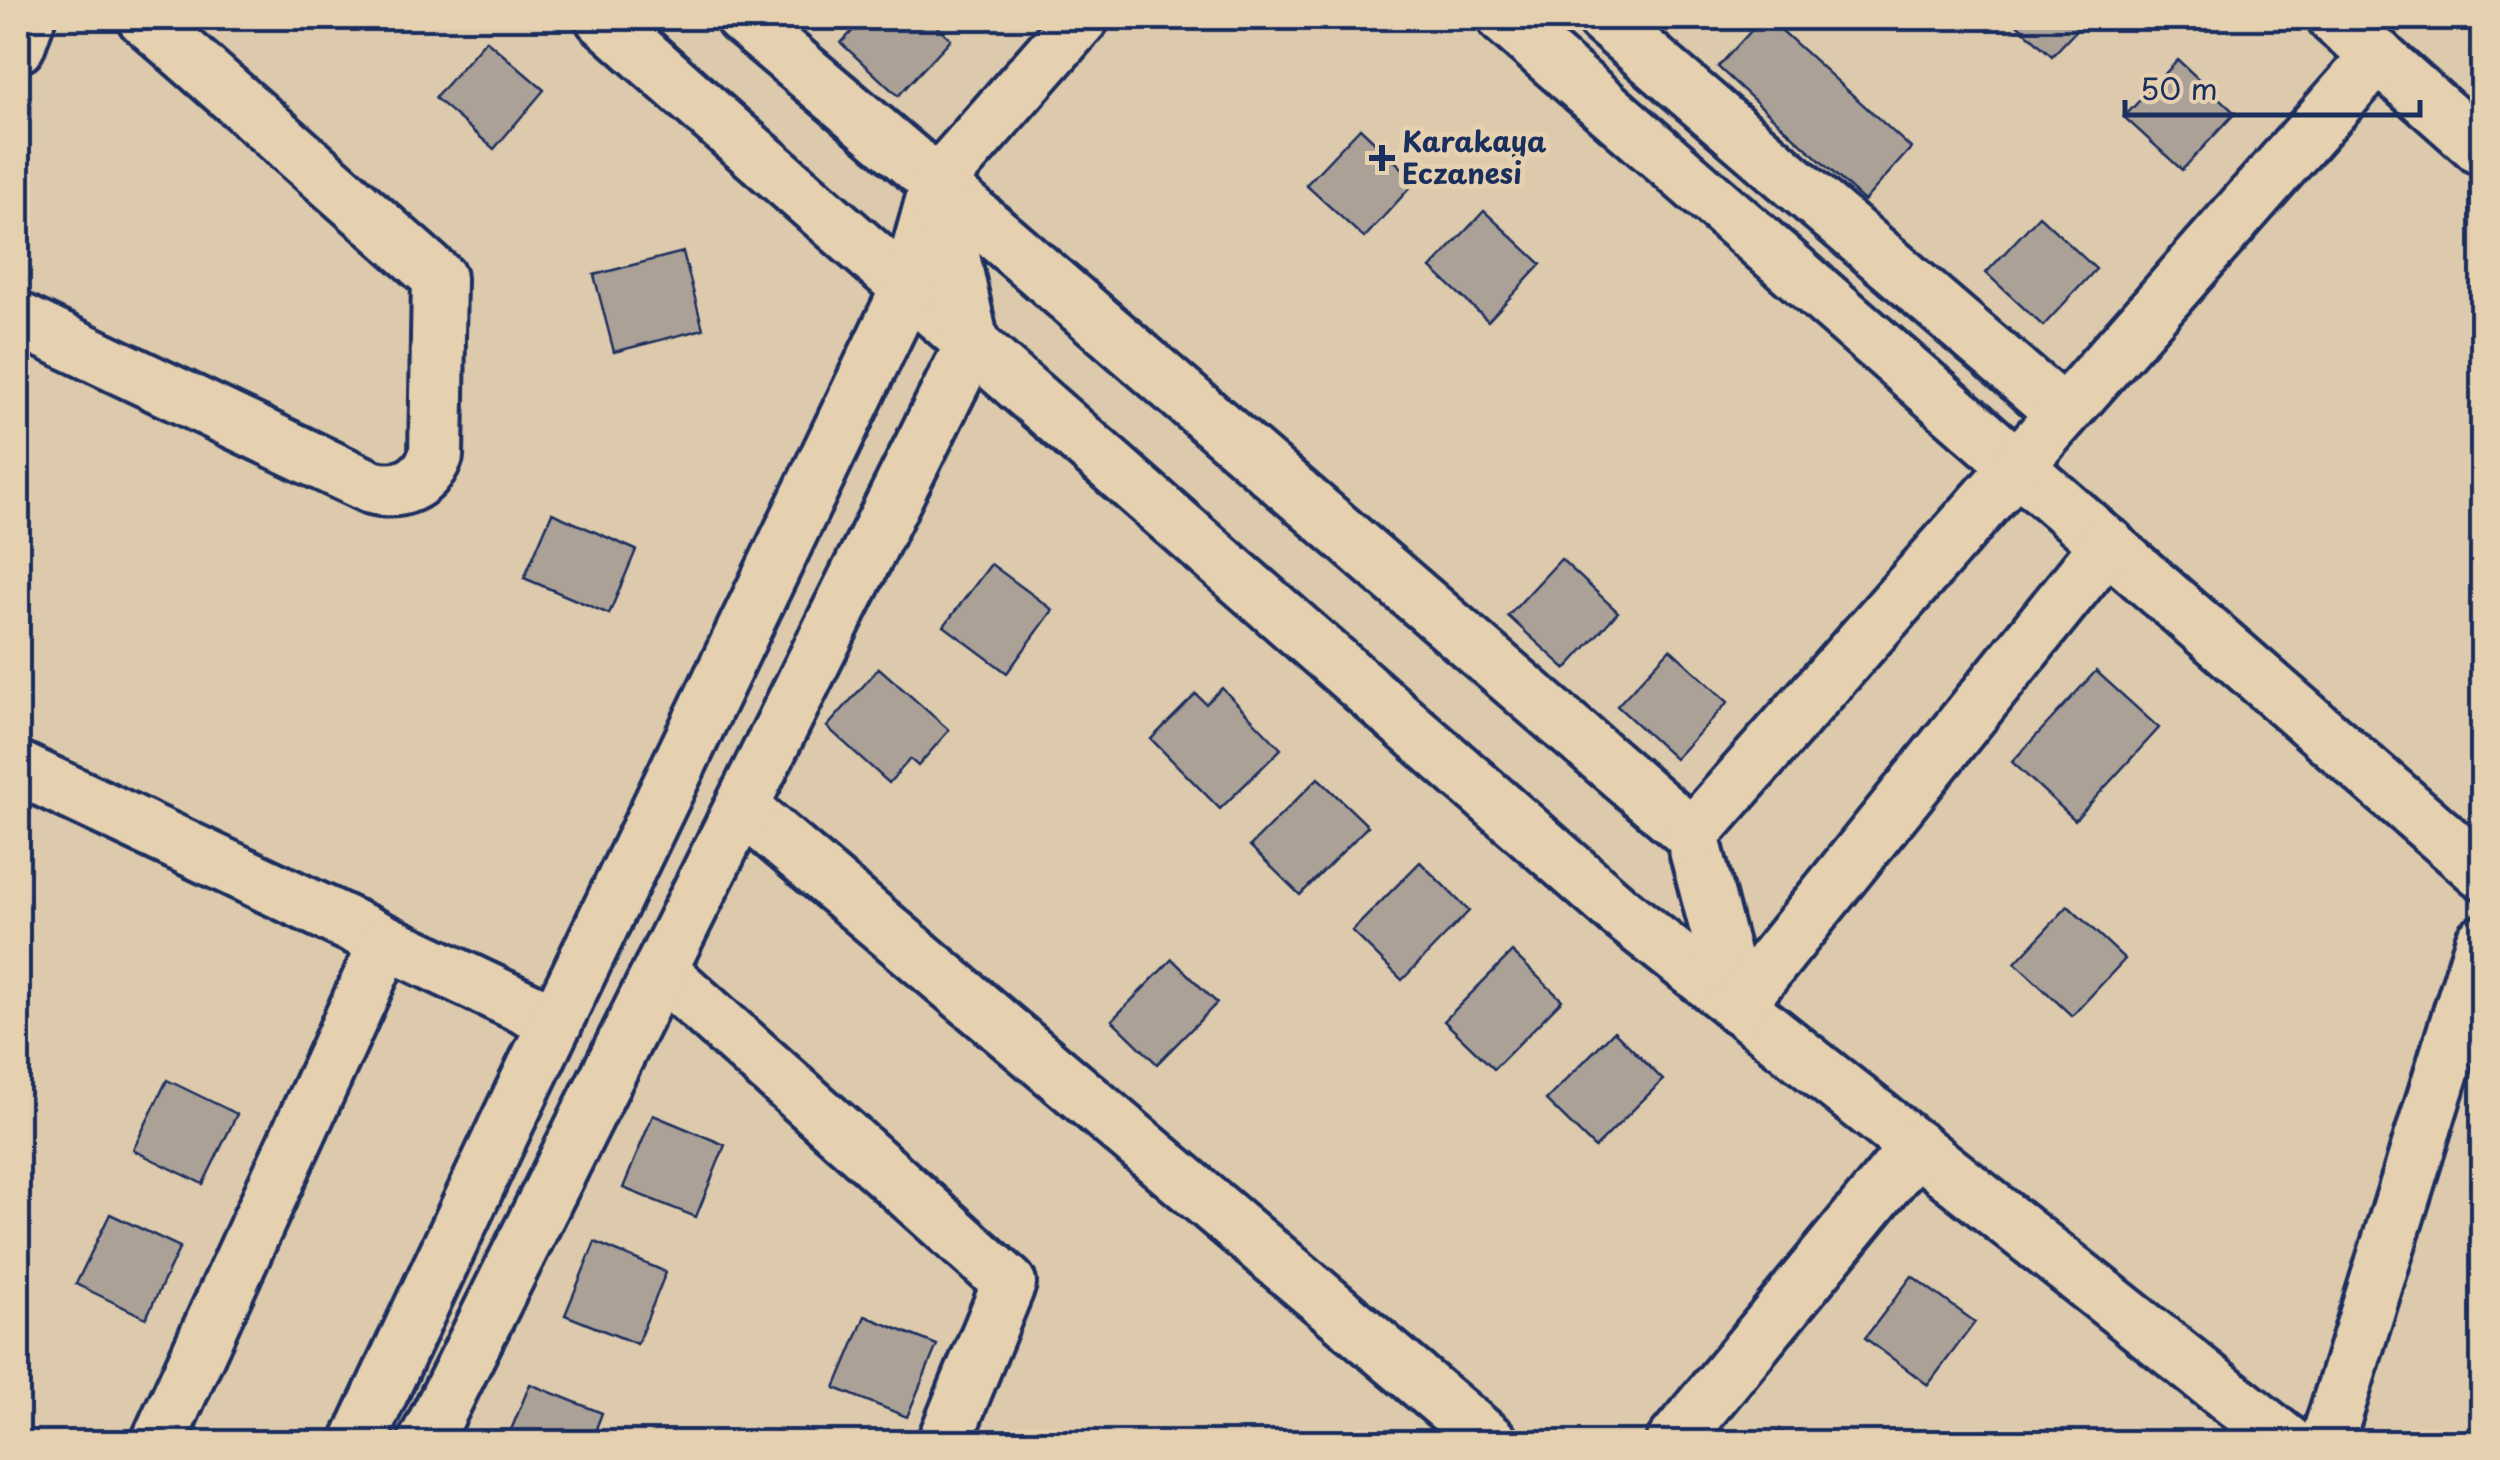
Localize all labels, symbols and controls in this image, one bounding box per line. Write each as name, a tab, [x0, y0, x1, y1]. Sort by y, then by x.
scale bar	[2125, 55, 2420, 117]
text: 50 m	[2140, 65, 2218, 110]
place label: Karakaya Eczanesi	[1402, 119, 1547, 194]
marker: Karakaya Eczanesi	[1371, 147, 1393, 169]

